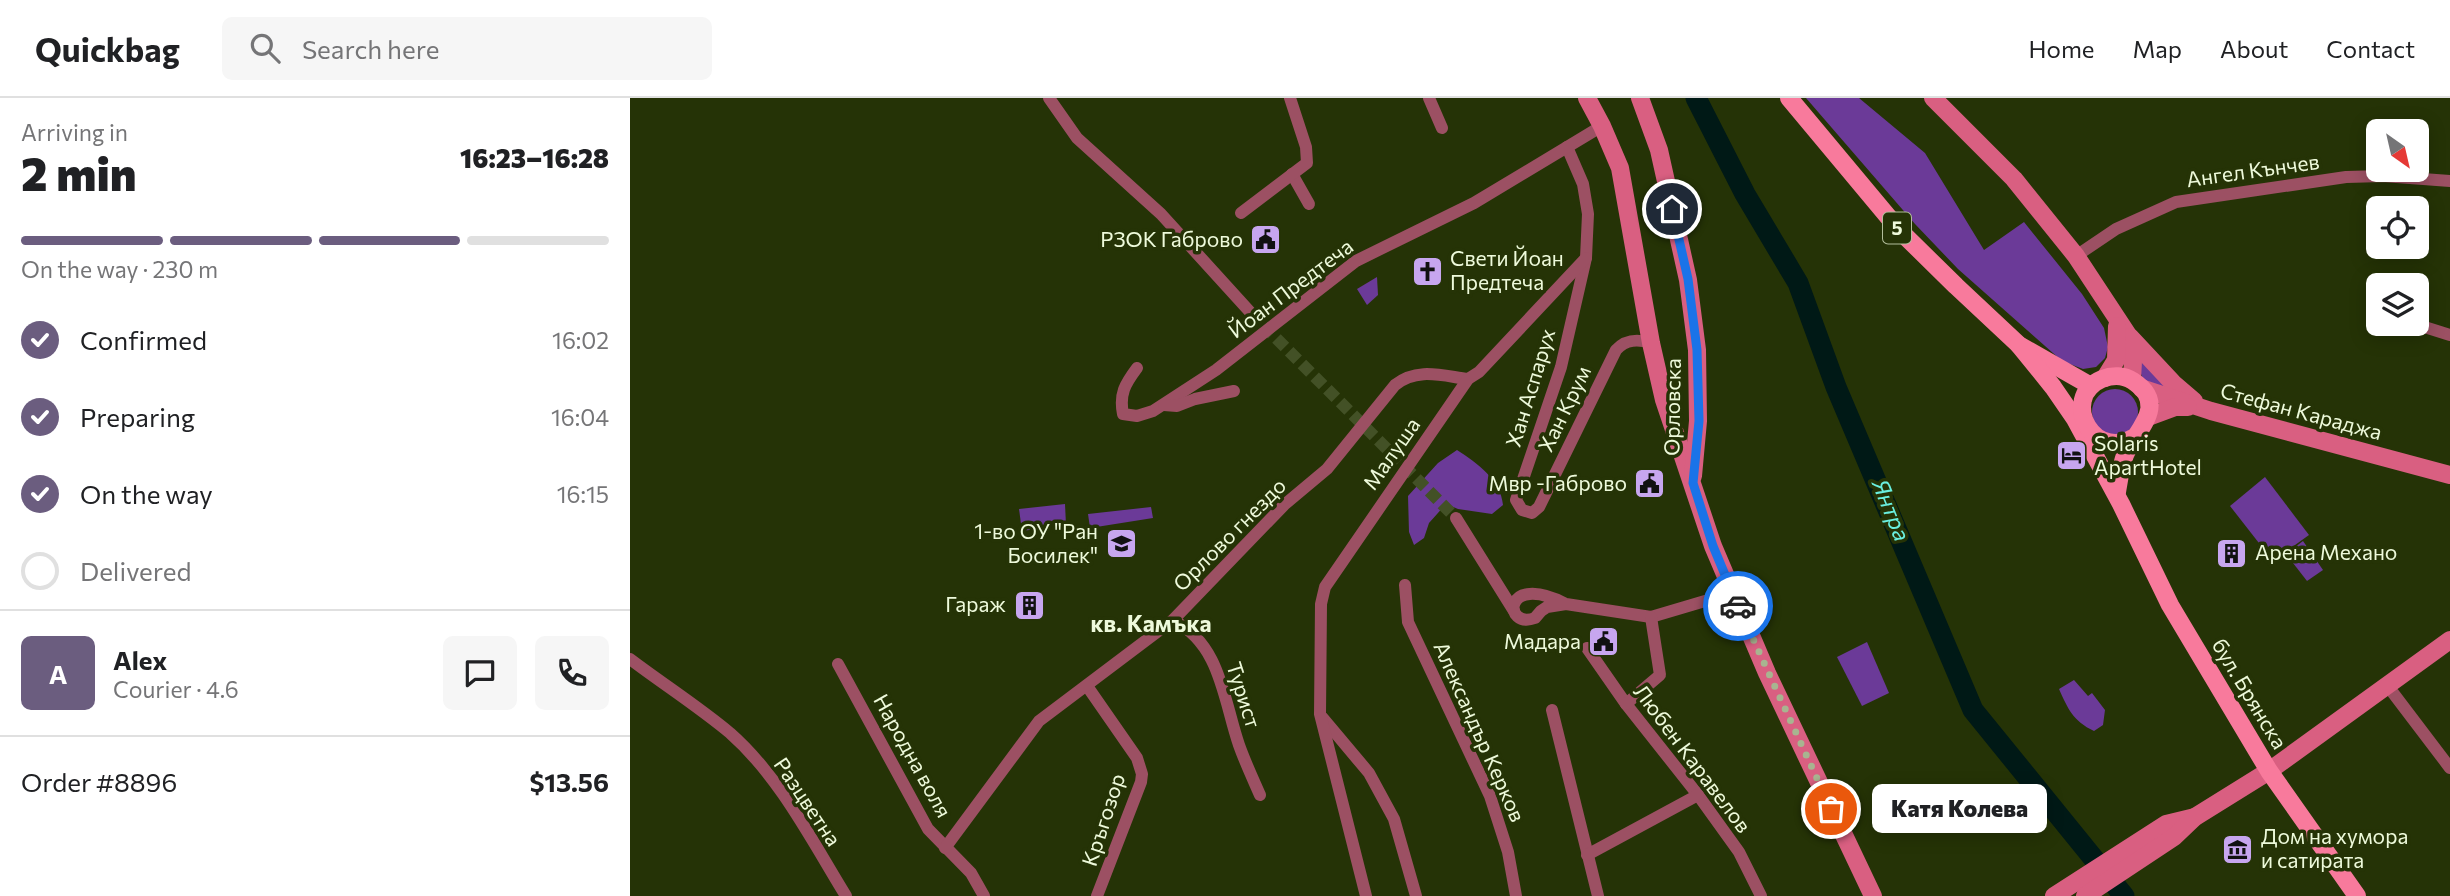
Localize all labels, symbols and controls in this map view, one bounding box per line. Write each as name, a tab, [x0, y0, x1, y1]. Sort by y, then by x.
search box	[222, 17, 712, 80]
text: Quickbag	[35, 28, 180, 69]
icon: search	[246, 29, 284, 67]
text: Search here	[302, 33, 439, 64]
text: Home	[2029, 34, 2095, 63]
text: Map	[2133, 34, 2182, 63]
text: About	[2220, 34, 2288, 63]
text: Contact	[2326, 34, 2415, 63]
text: Arriving in	[21, 118, 128, 146]
north arrow	[2366, 119, 2429, 182]
map controls	[2366, 119, 2429, 336]
text: 16:23–16:28	[460, 142, 609, 173]
text: 2 min	[21, 144, 137, 200]
street label: Ангел Кънчев	[2185, 148, 2321, 191]
pin	[1642, 179, 1702, 239]
icon: home	[1653, 190, 1691, 228]
button: locate	[2366, 196, 2429, 259]
road number: 5	[1883, 212, 1911, 244]
public building icon: РЗОК Габрово	[1249, 223, 1283, 257]
place label: РЗОК Габрово	[1100, 226, 1243, 251]
street label: Йоан Предтеча	[1223, 233, 1357, 343]
place label: Свети Йоан Предтеча	[1450, 245, 1564, 294]
church icon: Свети Йоан Предтеча	[1410, 254, 1444, 288]
text: On the way · 230 m	[21, 255, 218, 283]
button: layers	[2366, 273, 2429, 336]
icon: check	[21, 321, 59, 359]
text: Confirmed	[80, 324, 207, 355]
street label: Хан Аспарух	[1500, 325, 1559, 450]
text: 16:02	[552, 326, 609, 354]
street label: Орловска	[1658, 358, 1685, 456]
street label: Хан Крум	[1532, 361, 1595, 456]
street label: Стефан Караджа	[2218, 377, 2385, 444]
icon: check	[21, 398, 59, 436]
text: Preparing	[80, 401, 195, 432]
text: 16:04	[551, 403, 609, 431]
street label: Малуша	[1357, 412, 1425, 494]
place label: Solaris ApartHotel	[2094, 430, 2202, 479]
hotel icon: Solaris ApartHotel	[2054, 439, 2088, 473]
public building icon: Мвр -Габрово	[1633, 467, 1667, 501]
place label: Мвр -Габрово	[1488, 470, 1627, 495]
street label: Орлово гнездо	[1167, 472, 1290, 595]
water label: Янтра	[1866, 473, 1917, 545]
icon: check	[21, 475, 59, 513]
text: On the way	[80, 478, 213, 509]
text: 16:15	[557, 480, 609, 508]
place label: 1-во ОУ "Ран Босилек"	[974, 518, 1098, 567]
school or university icon: 1-во ОУ "Ран Босилек"	[1104, 527, 1138, 561]
building icon: Арена Механо	[2215, 536, 2249, 570]
place label: Арена Механо	[2255, 539, 2397, 564]
text: Delivered	[80, 555, 191, 586]
courier	[1703, 571, 1773, 641]
icon: car	[1719, 587, 1757, 625]
building icon: Гараж	[1012, 588, 1046, 622]
place label: Гараж	[945, 591, 1006, 616]
district label: кв. Камъка	[1090, 609, 1212, 637]
public building icon: Мадара	[1587, 625, 1621, 659]
place label: Мадара	[1504, 628, 1581, 653]
street label: бул. Брянска	[2207, 633, 2293, 753]
button: chat	[443, 636, 517, 710]
button: phone	[535, 636, 609, 710]
street label: Александър Керков	[1429, 638, 1531, 825]
text: Alex	[113, 644, 167, 675]
text: A	[49, 658, 67, 689]
street label: Турист	[1222, 659, 1267, 731]
text: Courier · 4.6	[113, 675, 239, 703]
street label: Любен Каравелов	[1629, 679, 1757, 837]
street label: Народна воля	[869, 689, 957, 821]
street label: Разцветна	[770, 752, 847, 850]
text: Order #8896	[21, 766, 177, 797]
text: $13.56	[529, 766, 609, 797]
street label: Кръгозор	[1076, 770, 1129, 869]
pin	[1801, 779, 1861, 839]
callout: Катя Колева	[1873, 784, 2048, 834]
icon: bag	[1812, 790, 1850, 828]
text: Катя Колева	[1891, 794, 2028, 822]
place label: Дом на хумора и сатирата	[2261, 823, 2408, 872]
museum icon: Дом на хумора и сатирата	[2221, 832, 2255, 866]

